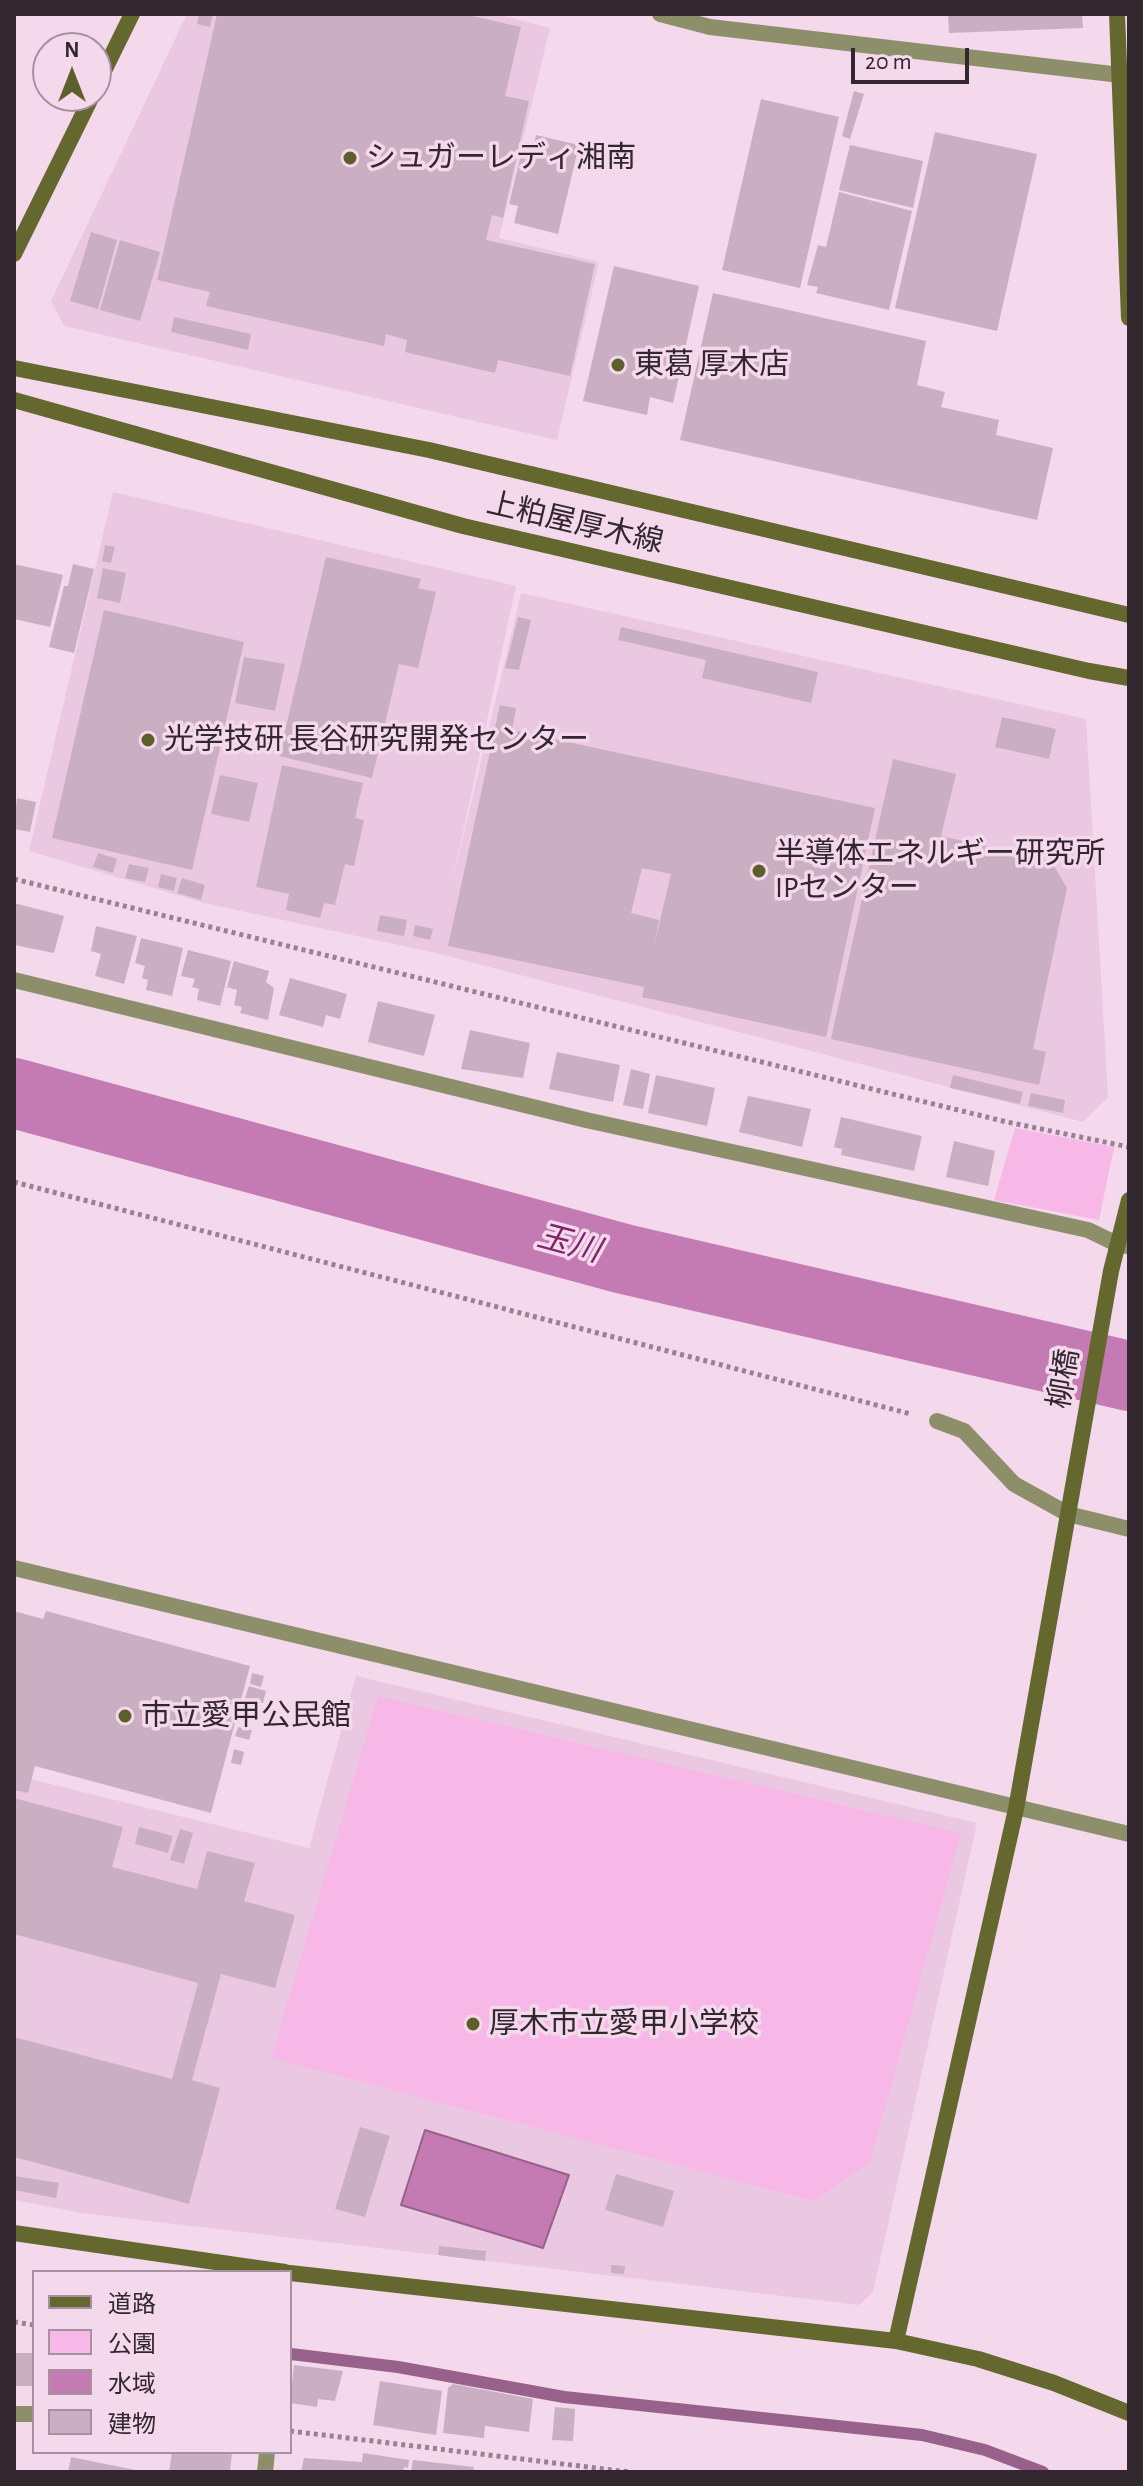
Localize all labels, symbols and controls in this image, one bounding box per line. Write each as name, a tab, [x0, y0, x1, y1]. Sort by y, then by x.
north arrow	[32, 32, 112, 112]
scale bar	[855, 32, 973, 82]
text: N	[64, 39, 80, 61]
text: 20 m	[865, 50, 912, 74]
place label: シュガーレディ湘南	[366, 140, 636, 176]
marker: シュガーレディ湘南	[341, 149, 359, 167]
place label: 東葛 厚木店	[634, 347, 789, 383]
marker: 東葛 厚木店	[609, 356, 627, 374]
street label: 上粕屋厚木線	[483, 485, 667, 561]
place label: 光学技研 長谷研究開発センター	[164, 722, 589, 758]
marker: 光学技研 長谷研究開発センター	[139, 731, 157, 749]
place label: 半導体エネルギー研究所 IPセンター	[775, 836, 1105, 906]
marker: 半導体エネルギー研究所 IPセンター	[750, 862, 768, 880]
water label: 玉川	[533, 1217, 605, 1271]
street label: 柳橋	[1041, 1346, 1087, 1412]
place label: 市立愛甲公民館	[141, 1698, 351, 1734]
marker: 市立愛甲公民館	[116, 1707, 134, 1725]
place label: 厚木市立愛甲小学校	[489, 2006, 759, 2042]
marker: 厚木市立愛甲小学校	[464, 2015, 482, 2033]
legend	[32, 2270, 292, 2454]
text: 道路	[108, 2293, 156, 2317]
text: 公園	[108, 2333, 156, 2357]
text: 水域	[108, 2373, 156, 2397]
text: 建物	[108, 2413, 156, 2437]

